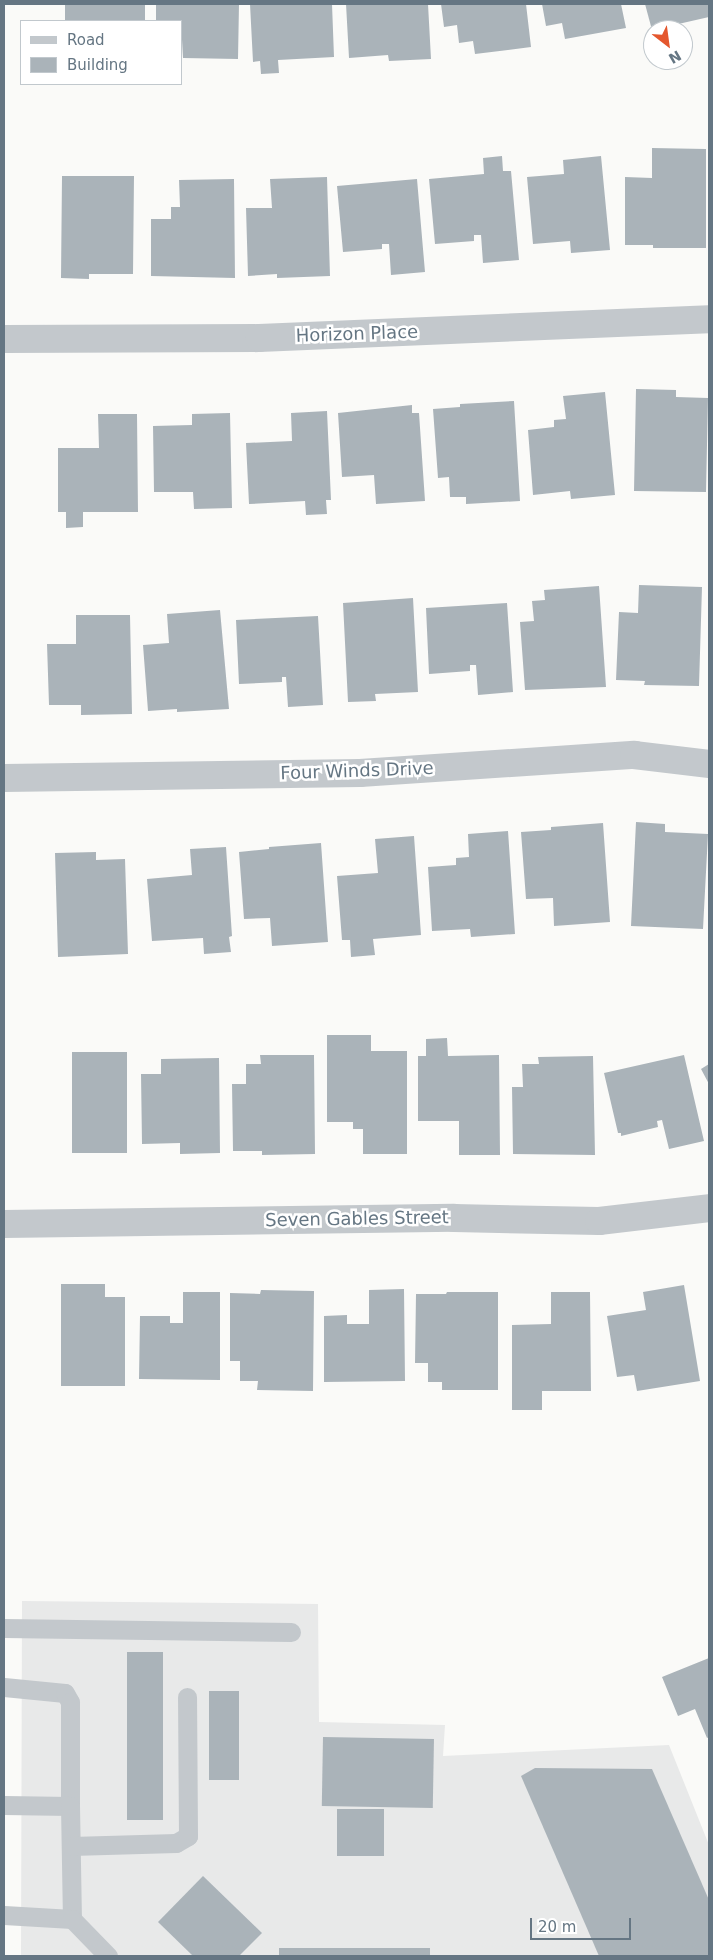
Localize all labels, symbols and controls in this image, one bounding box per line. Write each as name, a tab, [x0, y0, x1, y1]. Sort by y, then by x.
legend	[20, 20, 182, 85]
north arrow	[643, 20, 693, 70]
text: Road	[67, 31, 105, 49]
text: N	[666, 47, 684, 67]
text: Building	[67, 56, 128, 74]
street label: Horizon Place	[295, 321, 419, 347]
street label: Four Winds Drive	[280, 758, 434, 784]
street label: Seven Gables Street	[265, 1207, 449, 1231]
scale bar	[533, 1908, 634, 1940]
text: 20 m	[538, 1918, 576, 1936]

